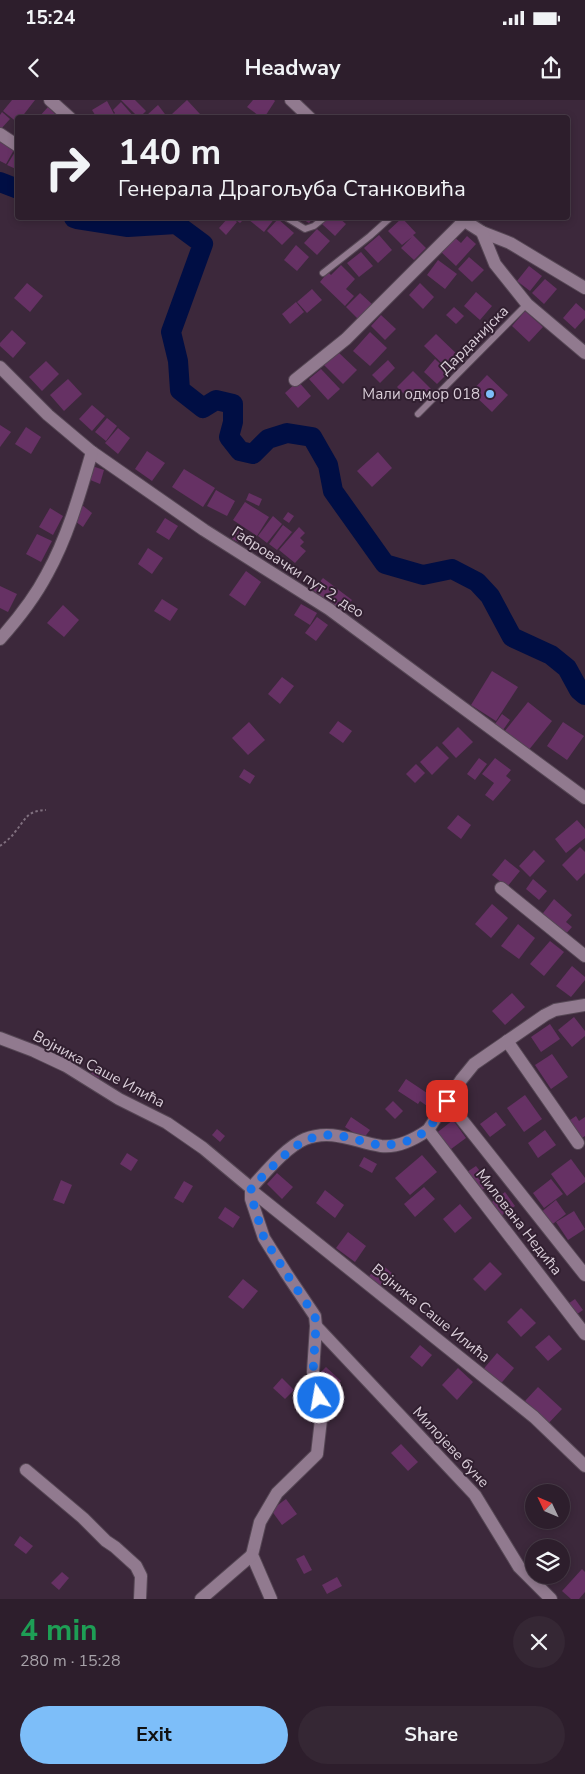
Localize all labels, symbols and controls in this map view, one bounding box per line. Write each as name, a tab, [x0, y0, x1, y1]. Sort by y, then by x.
text: 15:24	[25, 5, 75, 31]
text: Headway	[244, 53, 341, 83]
icon: back	[20, 54, 48, 82]
icon: share	[537, 54, 565, 82]
text: 140 m	[118, 129, 221, 176]
icon: right	[35, 135, 100, 200]
text: Генерала Драгољуба Станковића	[118, 174, 466, 204]
street label: Дарданијска	[435, 301, 513, 379]
place label: Мали одмор 018	[362, 384, 480, 404]
marker: Мали одмор 018	[484, 388, 496, 400]
street label: Габровачки пут 2. део	[228, 522, 368, 622]
street label: Војника Саше Илића	[29, 1026, 169, 1112]
pin	[426, 1080, 468, 1122]
icon: arrive	[433, 1087, 461, 1115]
street label: Милована Недића	[471, 1165, 567, 1279]
street label: Војника Саше Илића	[368, 1259, 494, 1367]
position arrow	[292, 1371, 344, 1423]
street label: Милојеве буне	[408, 1402, 494, 1492]
north arrow	[525, 1484, 570, 1529]
map controls	[525, 1484, 570, 1584]
button: layers	[525, 1539, 570, 1584]
text: 4 min	[20, 1610, 98, 1651]
button: close	[513, 1616, 565, 1668]
text: 280 m · 15:28	[20, 1650, 121, 1672]
button: Exit	[20, 1706, 288, 1764]
button: Share	[298, 1706, 565, 1764]

